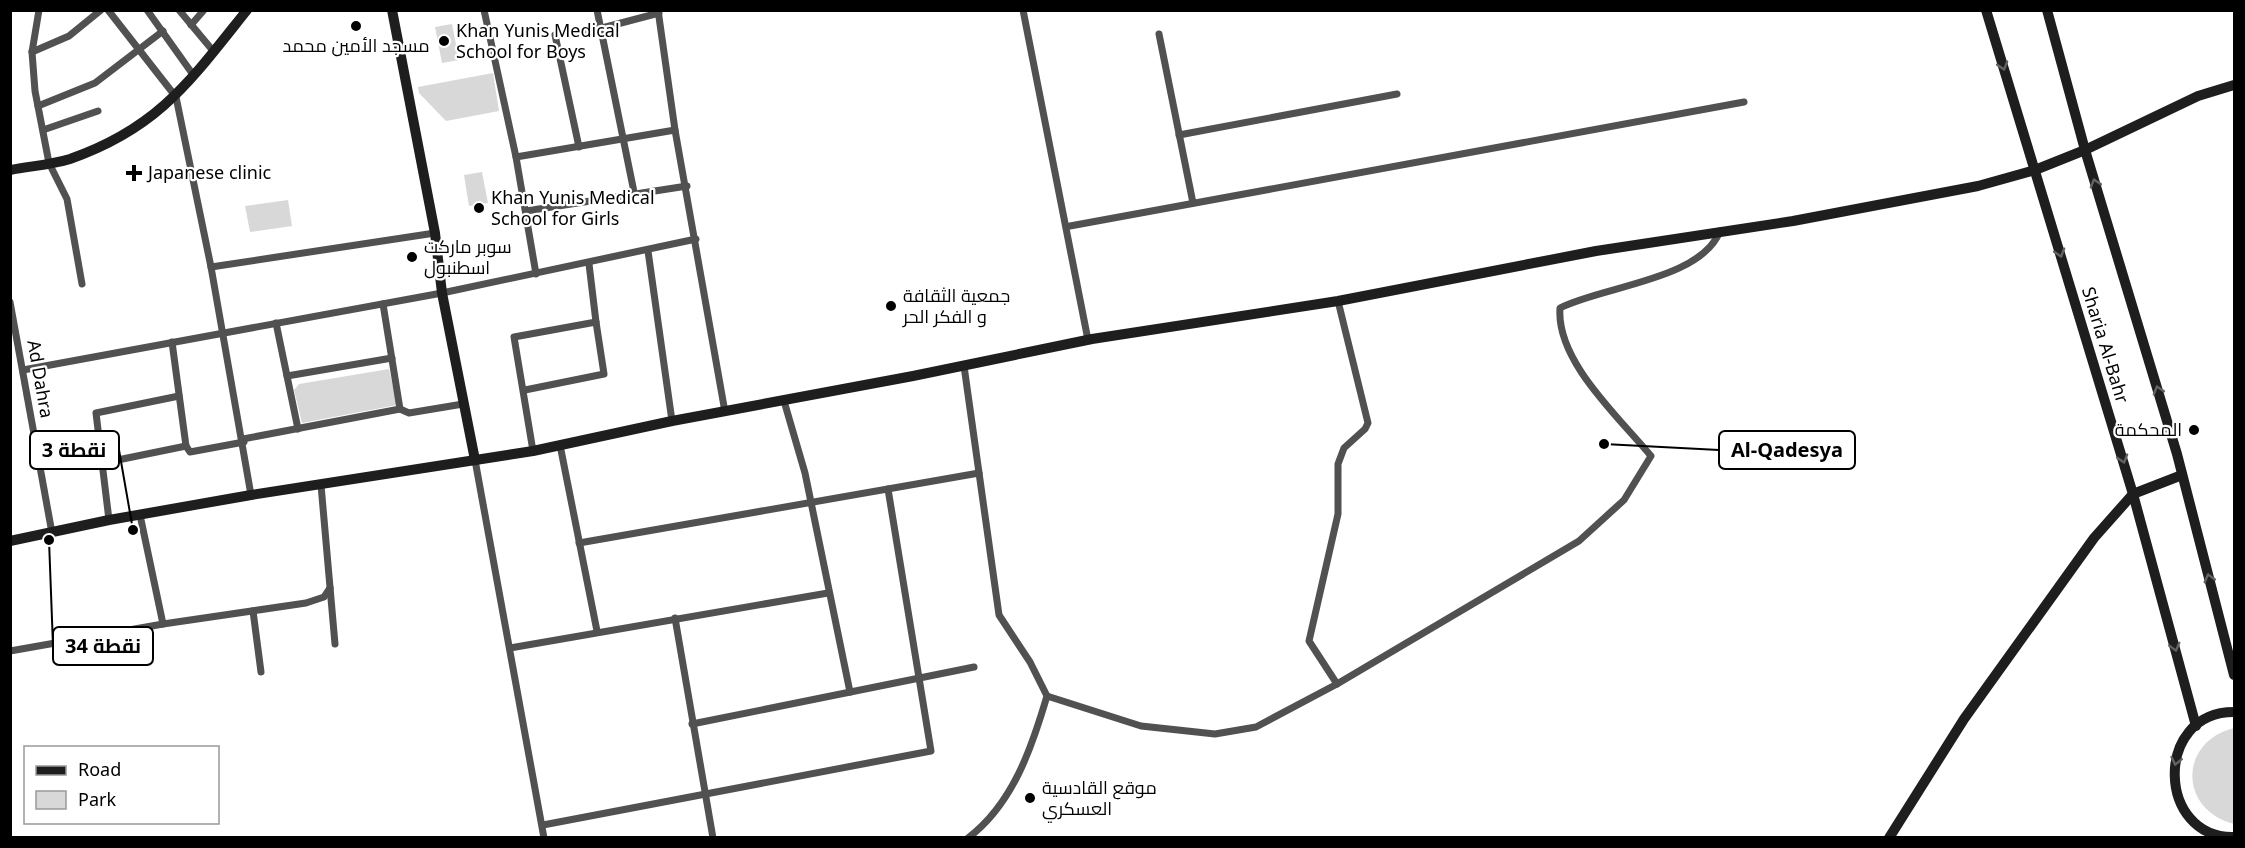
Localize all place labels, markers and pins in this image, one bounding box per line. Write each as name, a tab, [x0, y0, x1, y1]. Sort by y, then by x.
place label: Khan Yunis Medical School for Boys	[456, 18, 620, 63]
marker: مسجد الأمين محمد	[349, 19, 363, 33]
place label: مسجد الأمين محمد	[283, 33, 429, 57]
marker: Khan Yunis Medical School for Boys	[437, 34, 451, 48]
place label: Japanese clinic	[146, 160, 272, 184]
marker: Japanese clinic	[125, 164, 143, 182]
place label: Khan Yunis Medical School for Girls	[491, 185, 655, 230]
marker: Khan Yunis Medical School for Girls	[472, 201, 486, 215]
place label: سوبر ماركت اسطنبول	[424, 234, 512, 279]
marker: سوبر ماركت اسطنبول	[405, 250, 419, 264]
place label: جمعية الثقافة و الفكر الحر	[902, 283, 1010, 328]
marker: جمعية الثقافة و الفكر الحر	[884, 299, 898, 313]
place label: المحكمة	[2115, 417, 2182, 441]
marker: المحكمة	[2187, 423, 2201, 437]
callout: نقطة 3	[30, 431, 119, 469]
callout: Al-Qadesya	[1719, 431, 1855, 469]
callout: نقطة 34	[53, 627, 153, 665]
place label: موقع القادسية العسكري	[1042, 775, 1157, 823]
marker: موقع القادسية العسكري	[1023, 791, 1037, 805]

